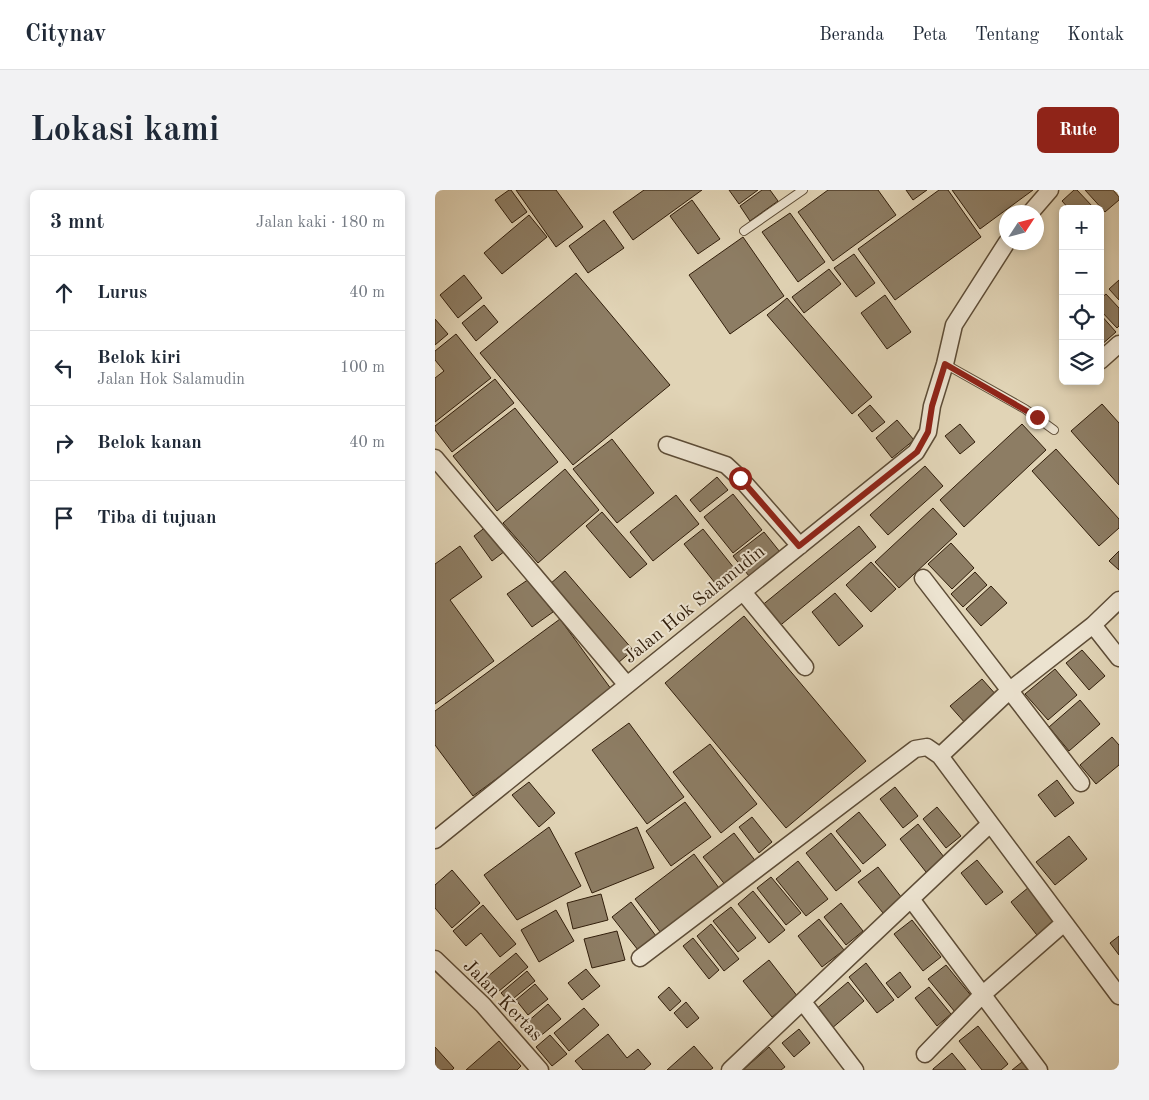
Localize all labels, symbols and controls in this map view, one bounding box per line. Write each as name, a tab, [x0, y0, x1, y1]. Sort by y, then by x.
text: Citynav	[25, 23, 106, 47]
text: Beranda	[819, 26, 884, 44]
text: Peta	[912, 26, 947, 44]
text: Tentang	[975, 26, 1039, 44]
text: Kontak	[1067, 26, 1124, 44]
button: Rute	[1037, 107, 1119, 153]
text: Lokasi kami	[30, 113, 219, 148]
north arrow	[999, 205, 1044, 250]
map controls	[1059, 205, 1104, 385]
button: +	[1059, 205, 1104, 250]
text: 3 mnt	[50, 212, 104, 233]
text: Jalan kaki · 180 m	[256, 215, 385, 231]
button: −	[1059, 250, 1104, 295]
icon: ahead	[50, 279, 78, 307]
text: Lurus	[97, 284, 147, 303]
text: 40 m	[349, 285, 385, 301]
button: locate	[1059, 295, 1104, 340]
button: layers	[1059, 340, 1104, 385]
text: Belok kiri	[97, 349, 181, 368]
icon: left	[50, 354, 78, 382]
text: 100 m	[340, 360, 385, 376]
text: Jalan Hok Salamudin	[97, 372, 245, 388]
route end	[1026, 406, 1049, 429]
icon: right	[50, 429, 78, 457]
text: Belok kanan	[97, 434, 202, 453]
text: 40 m	[349, 435, 385, 451]
route start	[729, 467, 752, 490]
icon: arrive	[50, 504, 78, 532]
text: Tiba di tujuan	[97, 509, 217, 528]
street label: Jalan Hok Salamudin	[621, 542, 769, 668]
street label: Jalan Kertas	[459, 957, 545, 1045]

